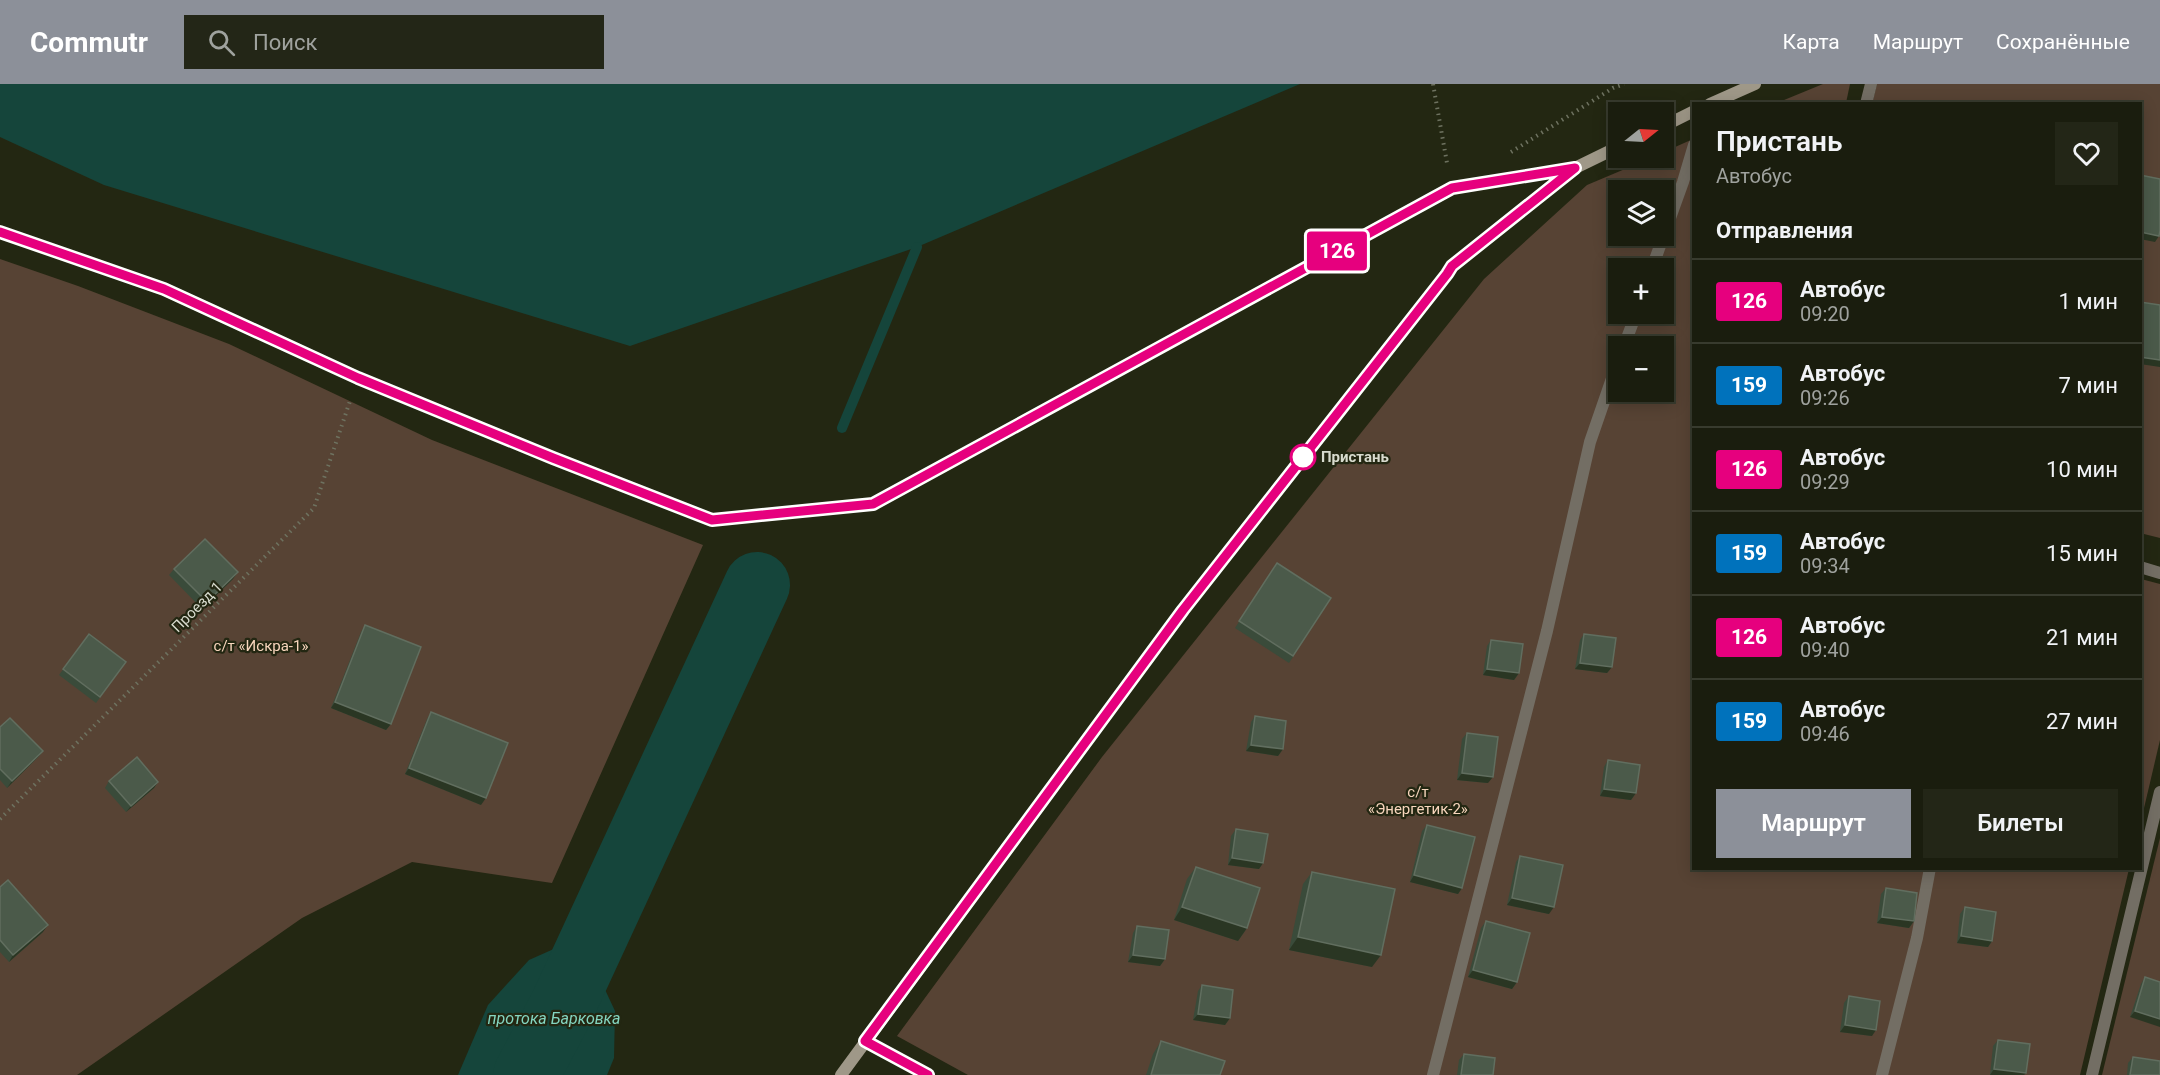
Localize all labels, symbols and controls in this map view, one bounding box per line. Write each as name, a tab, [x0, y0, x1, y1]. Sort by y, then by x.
search box	[184, 15, 604, 69]
text: Commutr	[30, 26, 148, 59]
icon: search	[205, 26, 238, 59]
text: Поиск	[253, 30, 317, 55]
text: Карта	[1783, 30, 1840, 54]
text: Маршрут	[1873, 30, 1963, 54]
text: Сохранённые	[1996, 30, 2130, 54]
north arrow	[1608, 102, 1674, 168]
map controls	[1608, 102, 1674, 402]
button: heart	[2055, 122, 2118, 185]
text: Пристань	[1716, 125, 1842, 158]
text: Автобус	[1716, 164, 1792, 188]
button: layers	[1608, 180, 1674, 246]
text: Отправления	[1716, 218, 1853, 243]
line badge: 126	[1302, 232, 1372, 270]
text: 126	[1319, 239, 1355, 263]
button: +	[1608, 258, 1674, 324]
text: Автобус	[1800, 277, 1885, 302]
text: 126	[1731, 289, 1767, 313]
text: 1 мин	[2058, 289, 2118, 314]
text: 09:20	[1800, 302, 1850, 326]
button: −	[1608, 336, 1674, 402]
text: Автобус	[1800, 361, 1885, 386]
text: 159	[1731, 373, 1767, 397]
text: 7 мин	[2058, 373, 2118, 398]
text: 09:26	[1800, 386, 1850, 410]
marker: Пристань	[1290, 444, 1316, 470]
text: Автобус	[1800, 445, 1885, 470]
place label: Пристань	[1321, 448, 1389, 466]
text: 126	[1731, 457, 1767, 481]
text: 10 мин	[2046, 457, 2118, 482]
text: 09:29	[1800, 470, 1850, 494]
text: Автобус	[1800, 529, 1885, 554]
text: 159	[1731, 541, 1767, 565]
text: 15 мин	[2046, 541, 2118, 566]
text: 09:34	[1800, 554, 1850, 578]
street label: Проезд 1	[168, 578, 226, 636]
text: Автобус	[1800, 613, 1885, 638]
text: 126	[1731, 625, 1767, 649]
text: 21 мин	[2046, 625, 2118, 650]
park label: с/т «Искра-1»	[214, 637, 308, 655]
text: 09:40	[1800, 638, 1850, 662]
text: Автобус	[1800, 697, 1885, 722]
text: 159	[1731, 709, 1767, 733]
text: 27 мин	[2046, 709, 2118, 734]
text: 09:46	[1800, 722, 1850, 746]
park label: с/т «Энергетик-2»	[1368, 783, 1468, 818]
button: Маршрут	[1716, 789, 1911, 858]
button: Билеты	[1923, 789, 2118, 858]
water label: протока Барковка	[488, 1009, 620, 1028]

